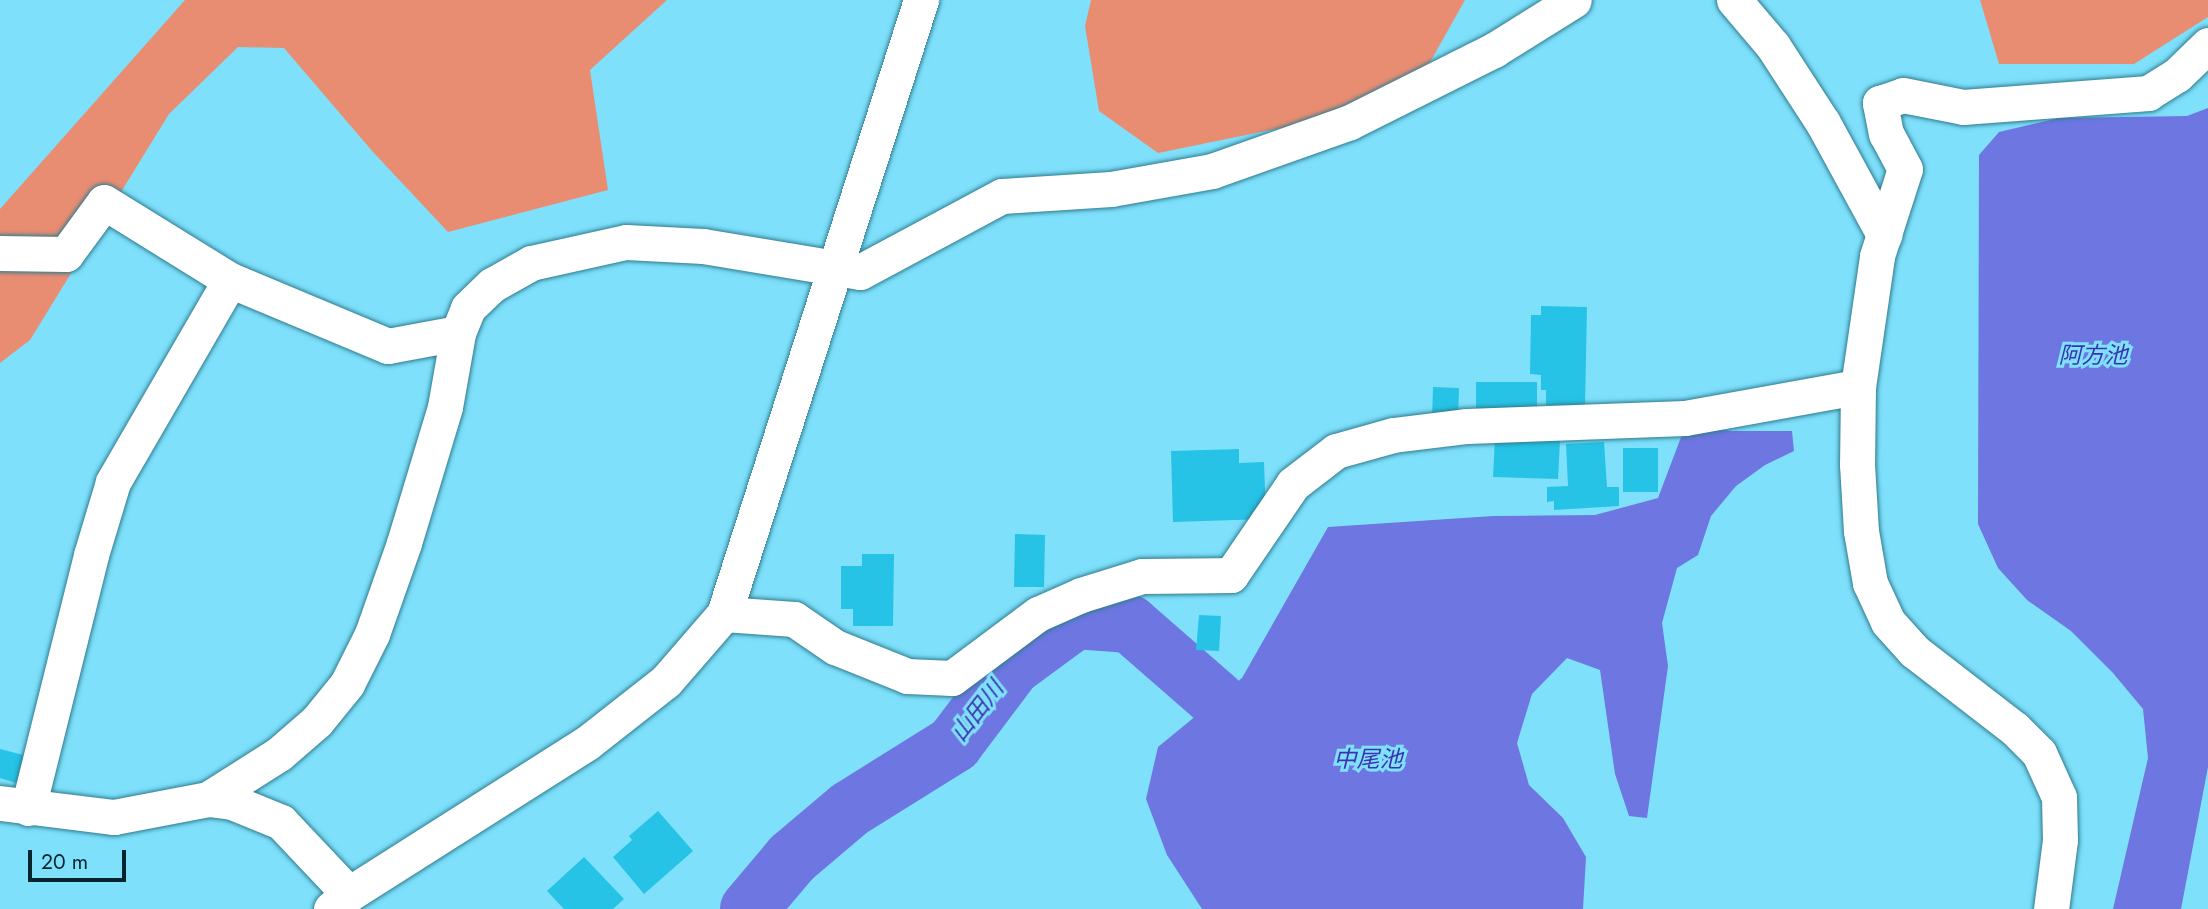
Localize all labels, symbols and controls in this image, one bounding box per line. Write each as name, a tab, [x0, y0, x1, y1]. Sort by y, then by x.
water label: 阿方池	[2059, 341, 2127, 369]
water label: 山田川	[945, 675, 1009, 747]
water label: 中尾池	[1334, 745, 1402, 773]
scale bar	[32, 836, 130, 880]
text: 20 m	[41, 847, 88, 877]

